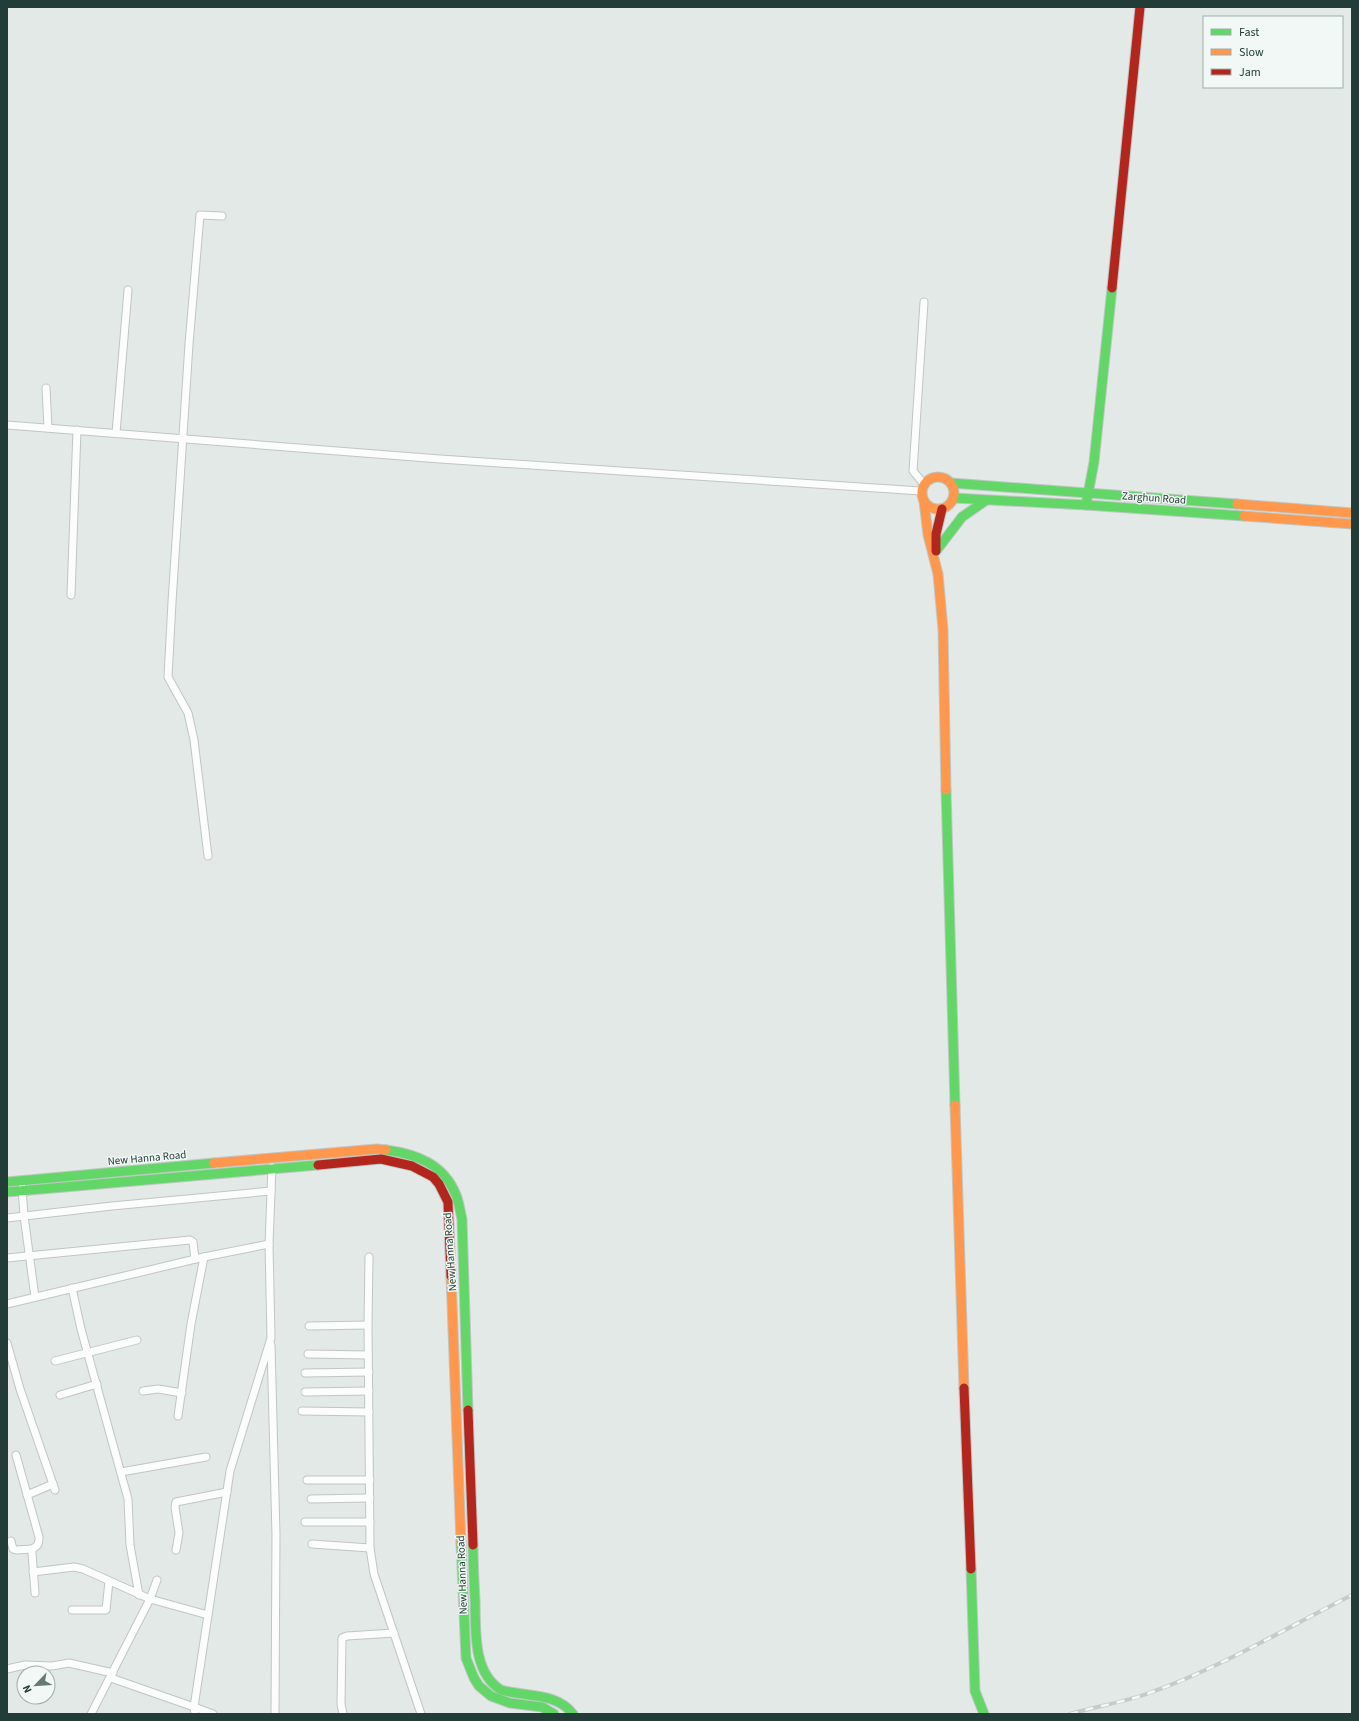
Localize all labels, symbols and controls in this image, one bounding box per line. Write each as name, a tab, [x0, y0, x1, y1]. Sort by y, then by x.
legend	[1203, 16, 1343, 88]
text: Fast	[1239, 24, 1259, 41]
text: Slow	[1239, 44, 1264, 61]
text: Jam	[1239, 64, 1261, 81]
street label: Zarghun Road	[1121, 488, 1187, 508]
street label: New Hanna Road	[107, 1147, 187, 1169]
street label: New Hanna Road	[440, 1212, 460, 1292]
street label: New Hanna Road	[453, 1535, 471, 1615]
north arrow	[16, 1665, 56, 1705]
text: N	[19, 1683, 36, 1696]

